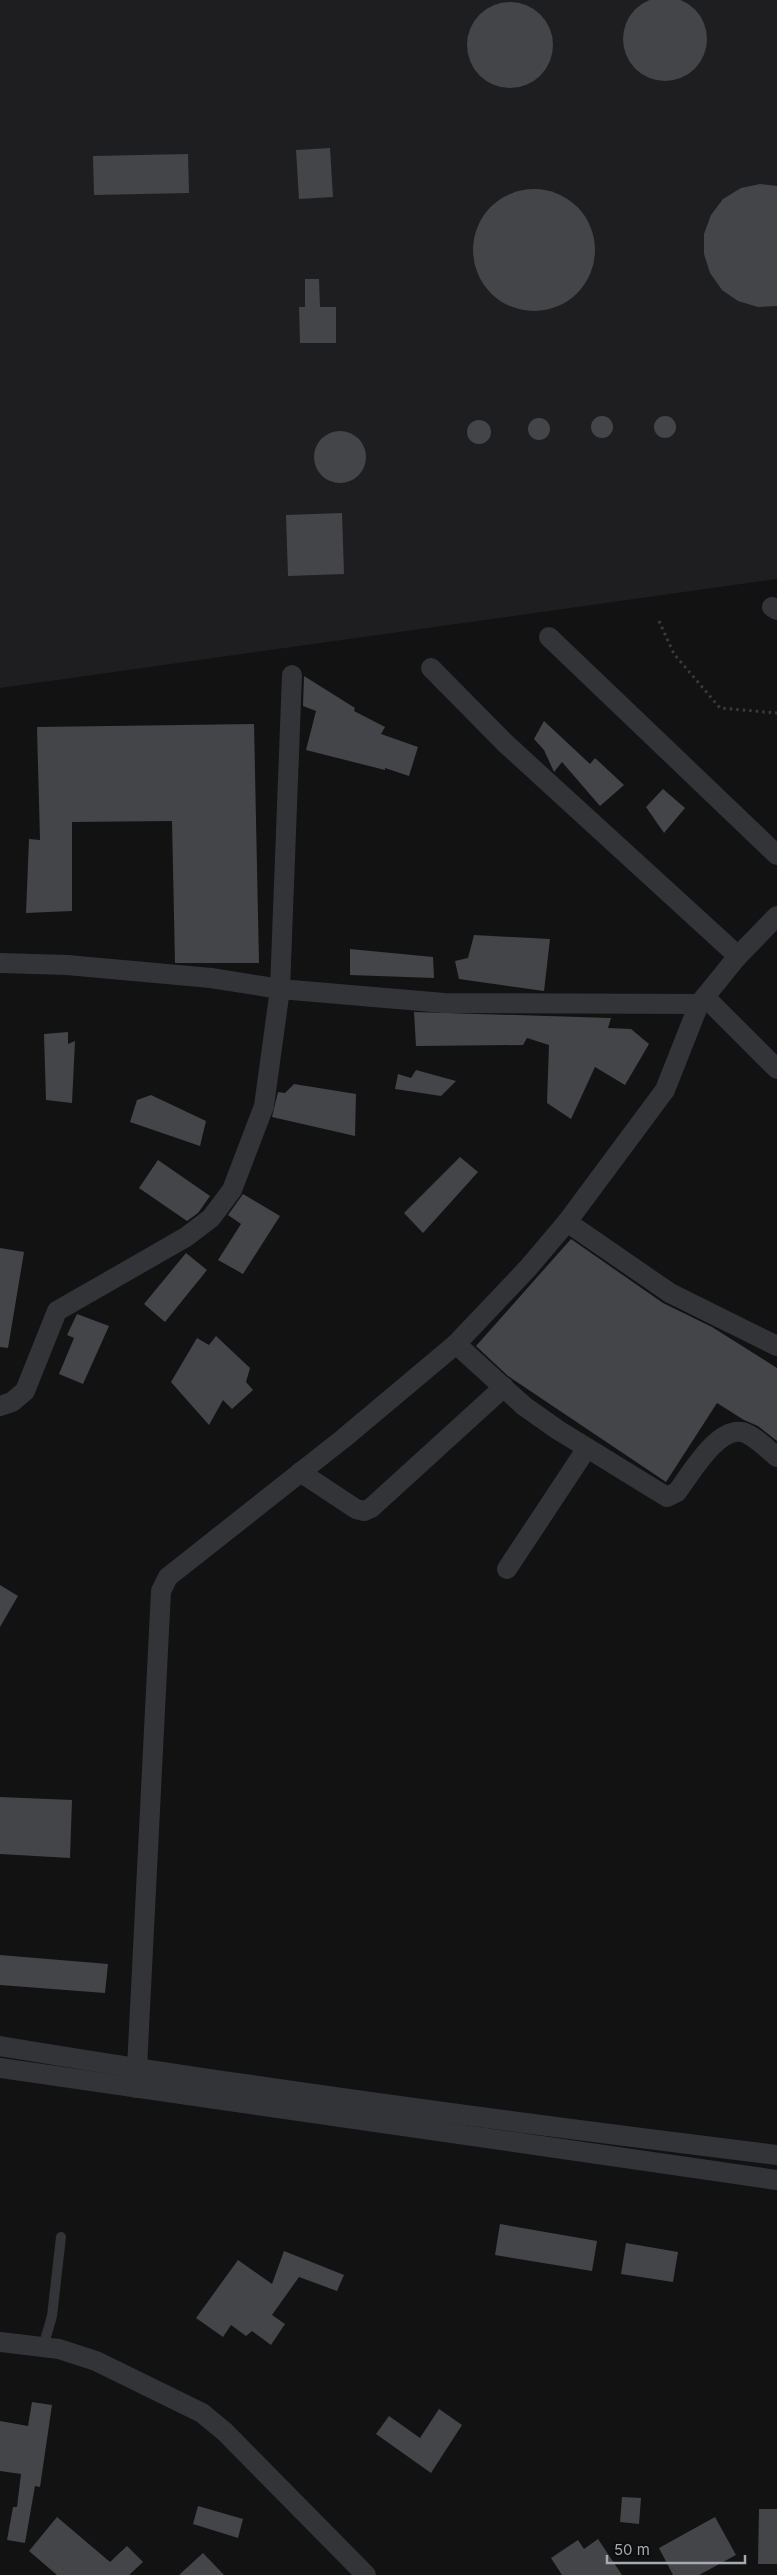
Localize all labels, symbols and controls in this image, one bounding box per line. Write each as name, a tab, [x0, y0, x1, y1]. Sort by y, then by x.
scale bar	[607, 2532, 744, 2564]
text: 50 m	[614, 2540, 650, 2559]

